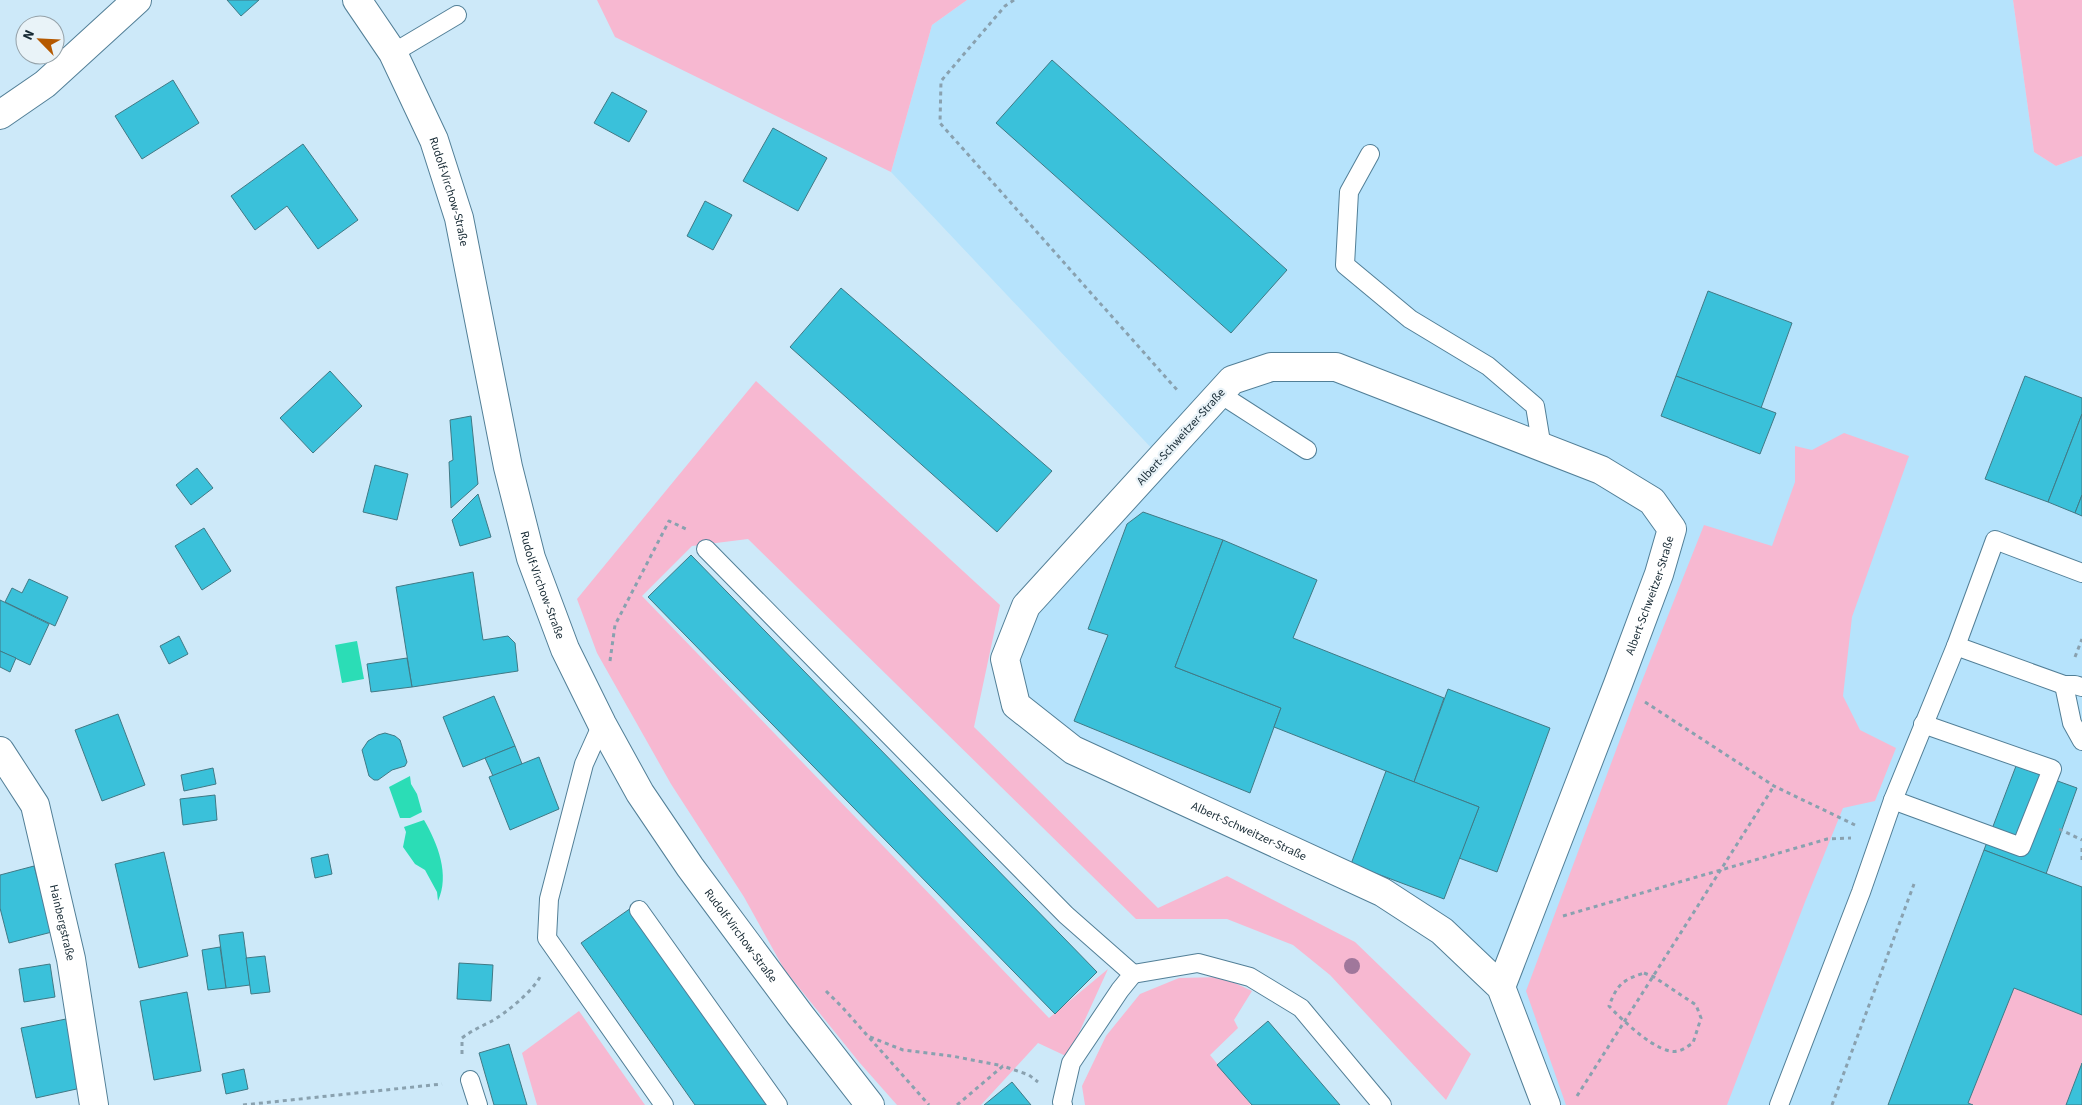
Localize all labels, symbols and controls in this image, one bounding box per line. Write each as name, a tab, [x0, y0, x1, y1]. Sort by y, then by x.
north arrow	[15, 15, 65, 65]
text: N	[18, 27, 40, 43]
street label: Rudolf-Virchow-Straße	[425, 135, 473, 248]
street label: Albert-Schweitzer-Straße	[1133, 385, 1229, 489]
street label: Rudolf-Virchow-Straße	[516, 529, 569, 641]
street label: Albert-Schweitzer-Straße	[1621, 534, 1678, 657]
street label: Albert-Schweitzer-Straße	[1189, 797, 1309, 865]
street label: Hainbergstraße	[45, 883, 80, 962]
street label: Rudolf-Virchow-Straße	[700, 885, 782, 986]

